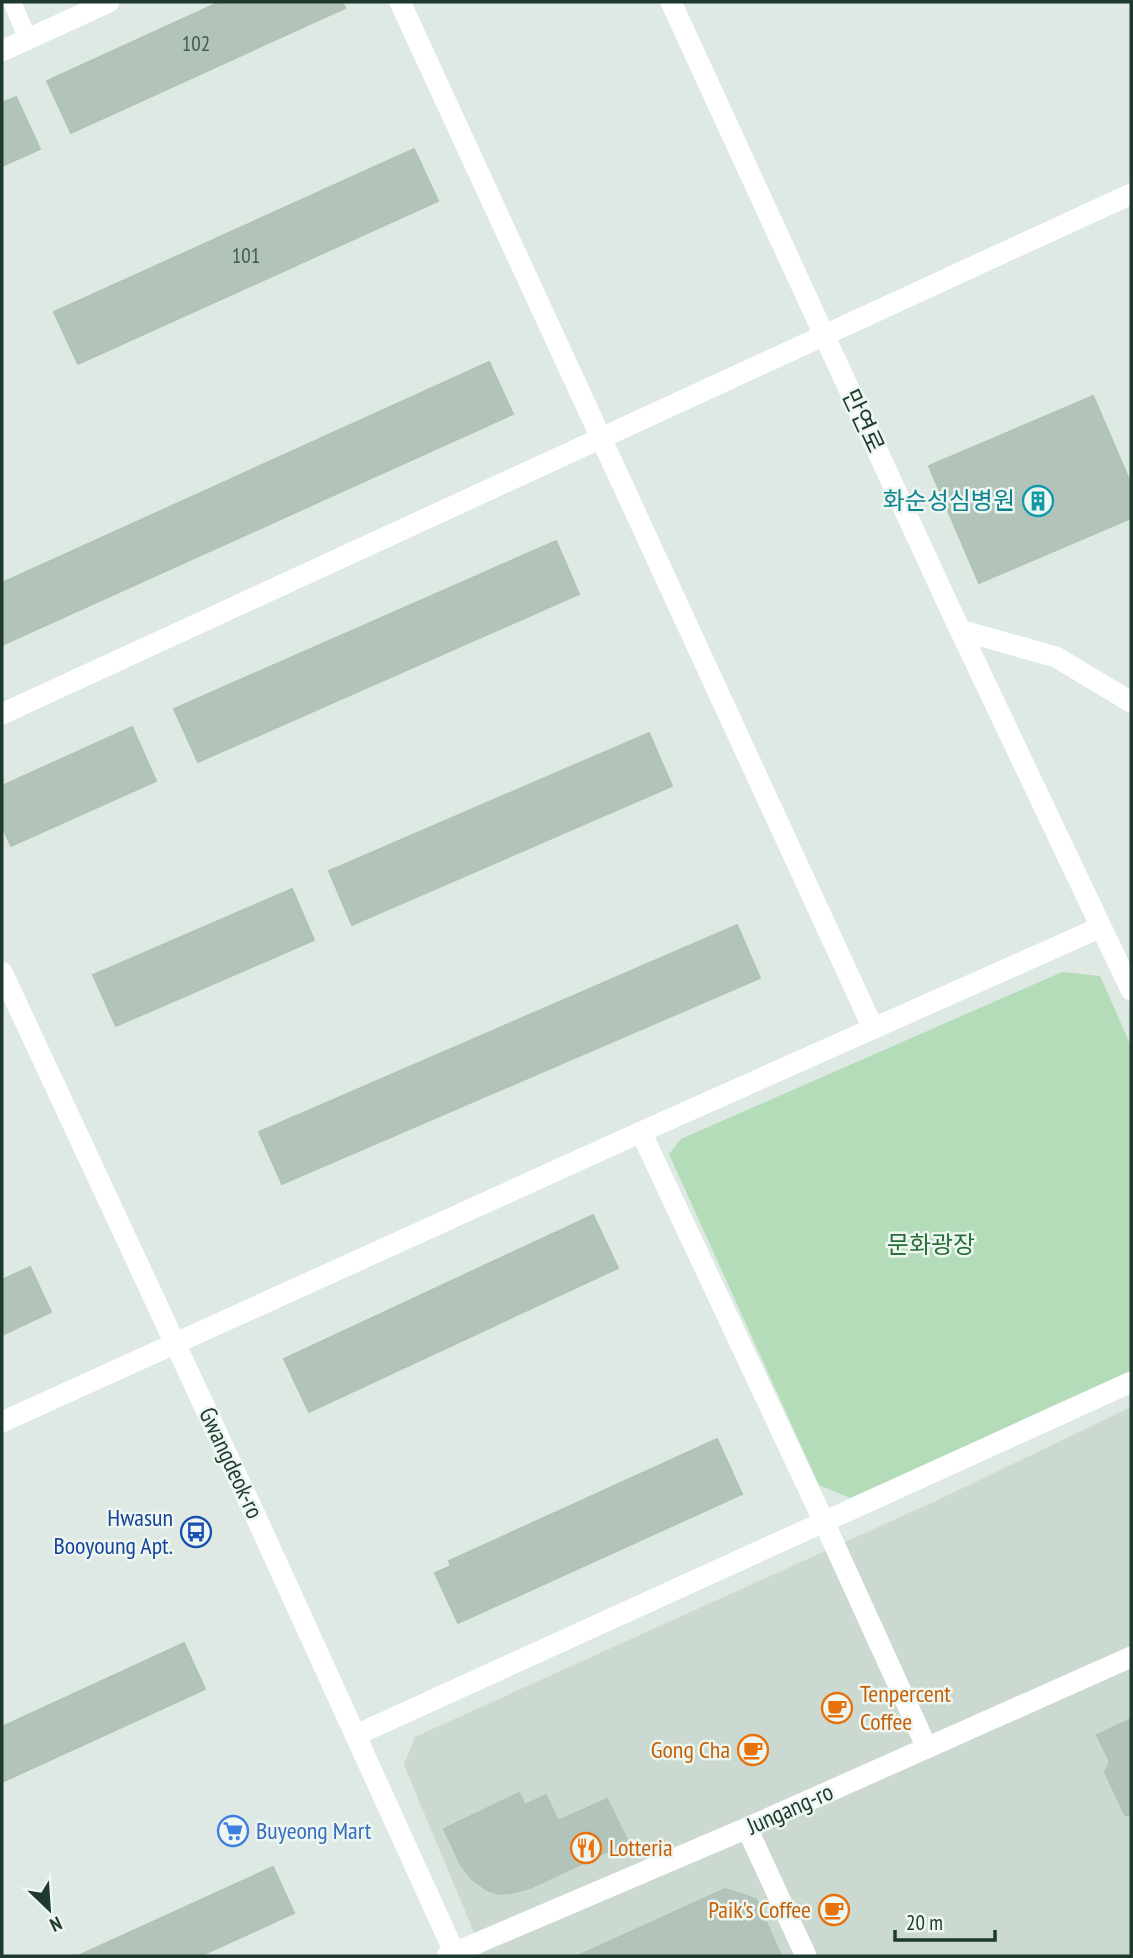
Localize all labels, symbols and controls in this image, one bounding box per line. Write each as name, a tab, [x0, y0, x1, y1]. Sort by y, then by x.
house number: 102	[182, 30, 210, 57]
house number: 101	[232, 242, 260, 269]
street label: 만연로	[835, 384, 892, 457]
building icon: 화순성심병원	[1021, 484, 1055, 518]
place label: 화순성심병원	[883, 485, 1015, 516]
park label: 문화광장	[887, 1229, 975, 1260]
street label: Gwangdeok-ro	[192, 1402, 271, 1523]
place label: Hwasun Booyoung Apt.	[53, 1502, 173, 1561]
bus stop icon: Hwasun Booyoung Apt.	[179, 1515, 213, 1549]
place label: Tenpercent Coffee	[860, 1678, 951, 1737]
cafe icon: Tenpercent Coffee	[820, 1691, 854, 1725]
cafe icon: Gong Cha	[736, 1733, 770, 1767]
place label: Gong Cha	[651, 1734, 730, 1765]
street label: Jungang-ro	[741, 1776, 838, 1842]
supermarket icon: Buyeong Mart	[216, 1814, 250, 1848]
place label: Buyeong Mart	[256, 1815, 372, 1846]
restaurant icon: Lotteria	[569, 1831, 603, 1865]
place label: Lotteria	[609, 1832, 673, 1863]
north arrow	[14, 1874, 84, 1944]
cafe icon: Paik's Coffee	[817, 1893, 851, 1927]
place label: Paik's Coffee	[708, 1894, 811, 1925]
scale bar	[895, 1898, 995, 1942]
text: 20 m	[906, 1909, 943, 1936]
text: N	[46, 1911, 66, 1937]

